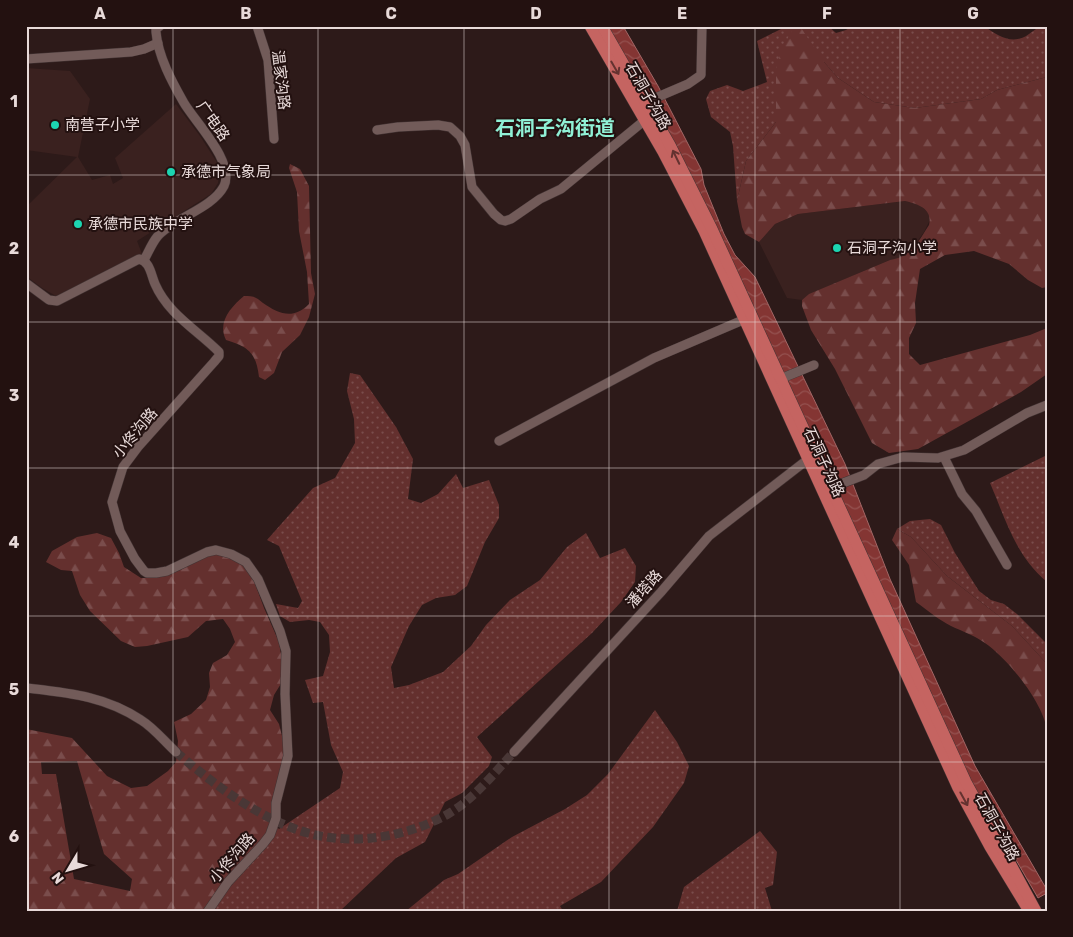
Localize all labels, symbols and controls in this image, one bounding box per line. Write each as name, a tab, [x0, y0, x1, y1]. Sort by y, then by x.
text: A	[94, 4, 106, 23]
text: B	[240, 4, 252, 23]
text: C	[385, 4, 397, 23]
text: D	[530, 4, 542, 23]
text: E	[677, 4, 687, 23]
text: F	[822, 4, 832, 23]
text: G	[967, 4, 979, 23]
street label: 温家沟路	[268, 49, 294, 111]
street label: 石洞子沟路	[621, 59, 675, 133]
one-way arrow	[611, 60, 620, 75]
text: 1	[10, 92, 18, 111]
street label: 广电路	[193, 97, 233, 145]
place label: 南营子小学	[65, 116, 140, 134]
district label: 石洞子沟街道	[495, 116, 615, 140]
marker: 南营子小学	[49, 119, 61, 131]
one-way arrow	[671, 149, 681, 164]
place label: 承德市气象局	[181, 163, 271, 181]
marker: 承德市气象局	[165, 166, 177, 178]
place label: 承德市民族中学	[88, 215, 193, 233]
marker: 承德市民族中学	[72, 218, 84, 230]
text: 2	[9, 239, 19, 258]
place label: 石洞子沟小学	[847, 239, 937, 257]
marker: 石洞子沟小学	[831, 242, 843, 254]
text: 3	[9, 386, 19, 405]
street label: 小佟沟路	[109, 404, 161, 462]
street label: 石洞子沟路	[800, 424, 848, 500]
text: 4	[9, 533, 20, 552]
street label: 潘塔路	[622, 566, 666, 612]
text: 5	[9, 680, 19, 699]
street label: 石洞子沟路	[971, 790, 1023, 864]
one-way arrow	[959, 791, 969, 806]
text: 6	[9, 827, 19, 846]
street label: 小佟沟路	[206, 829, 258, 887]
north arrow	[42, 844, 92, 894]
text: N	[48, 868, 68, 887]

